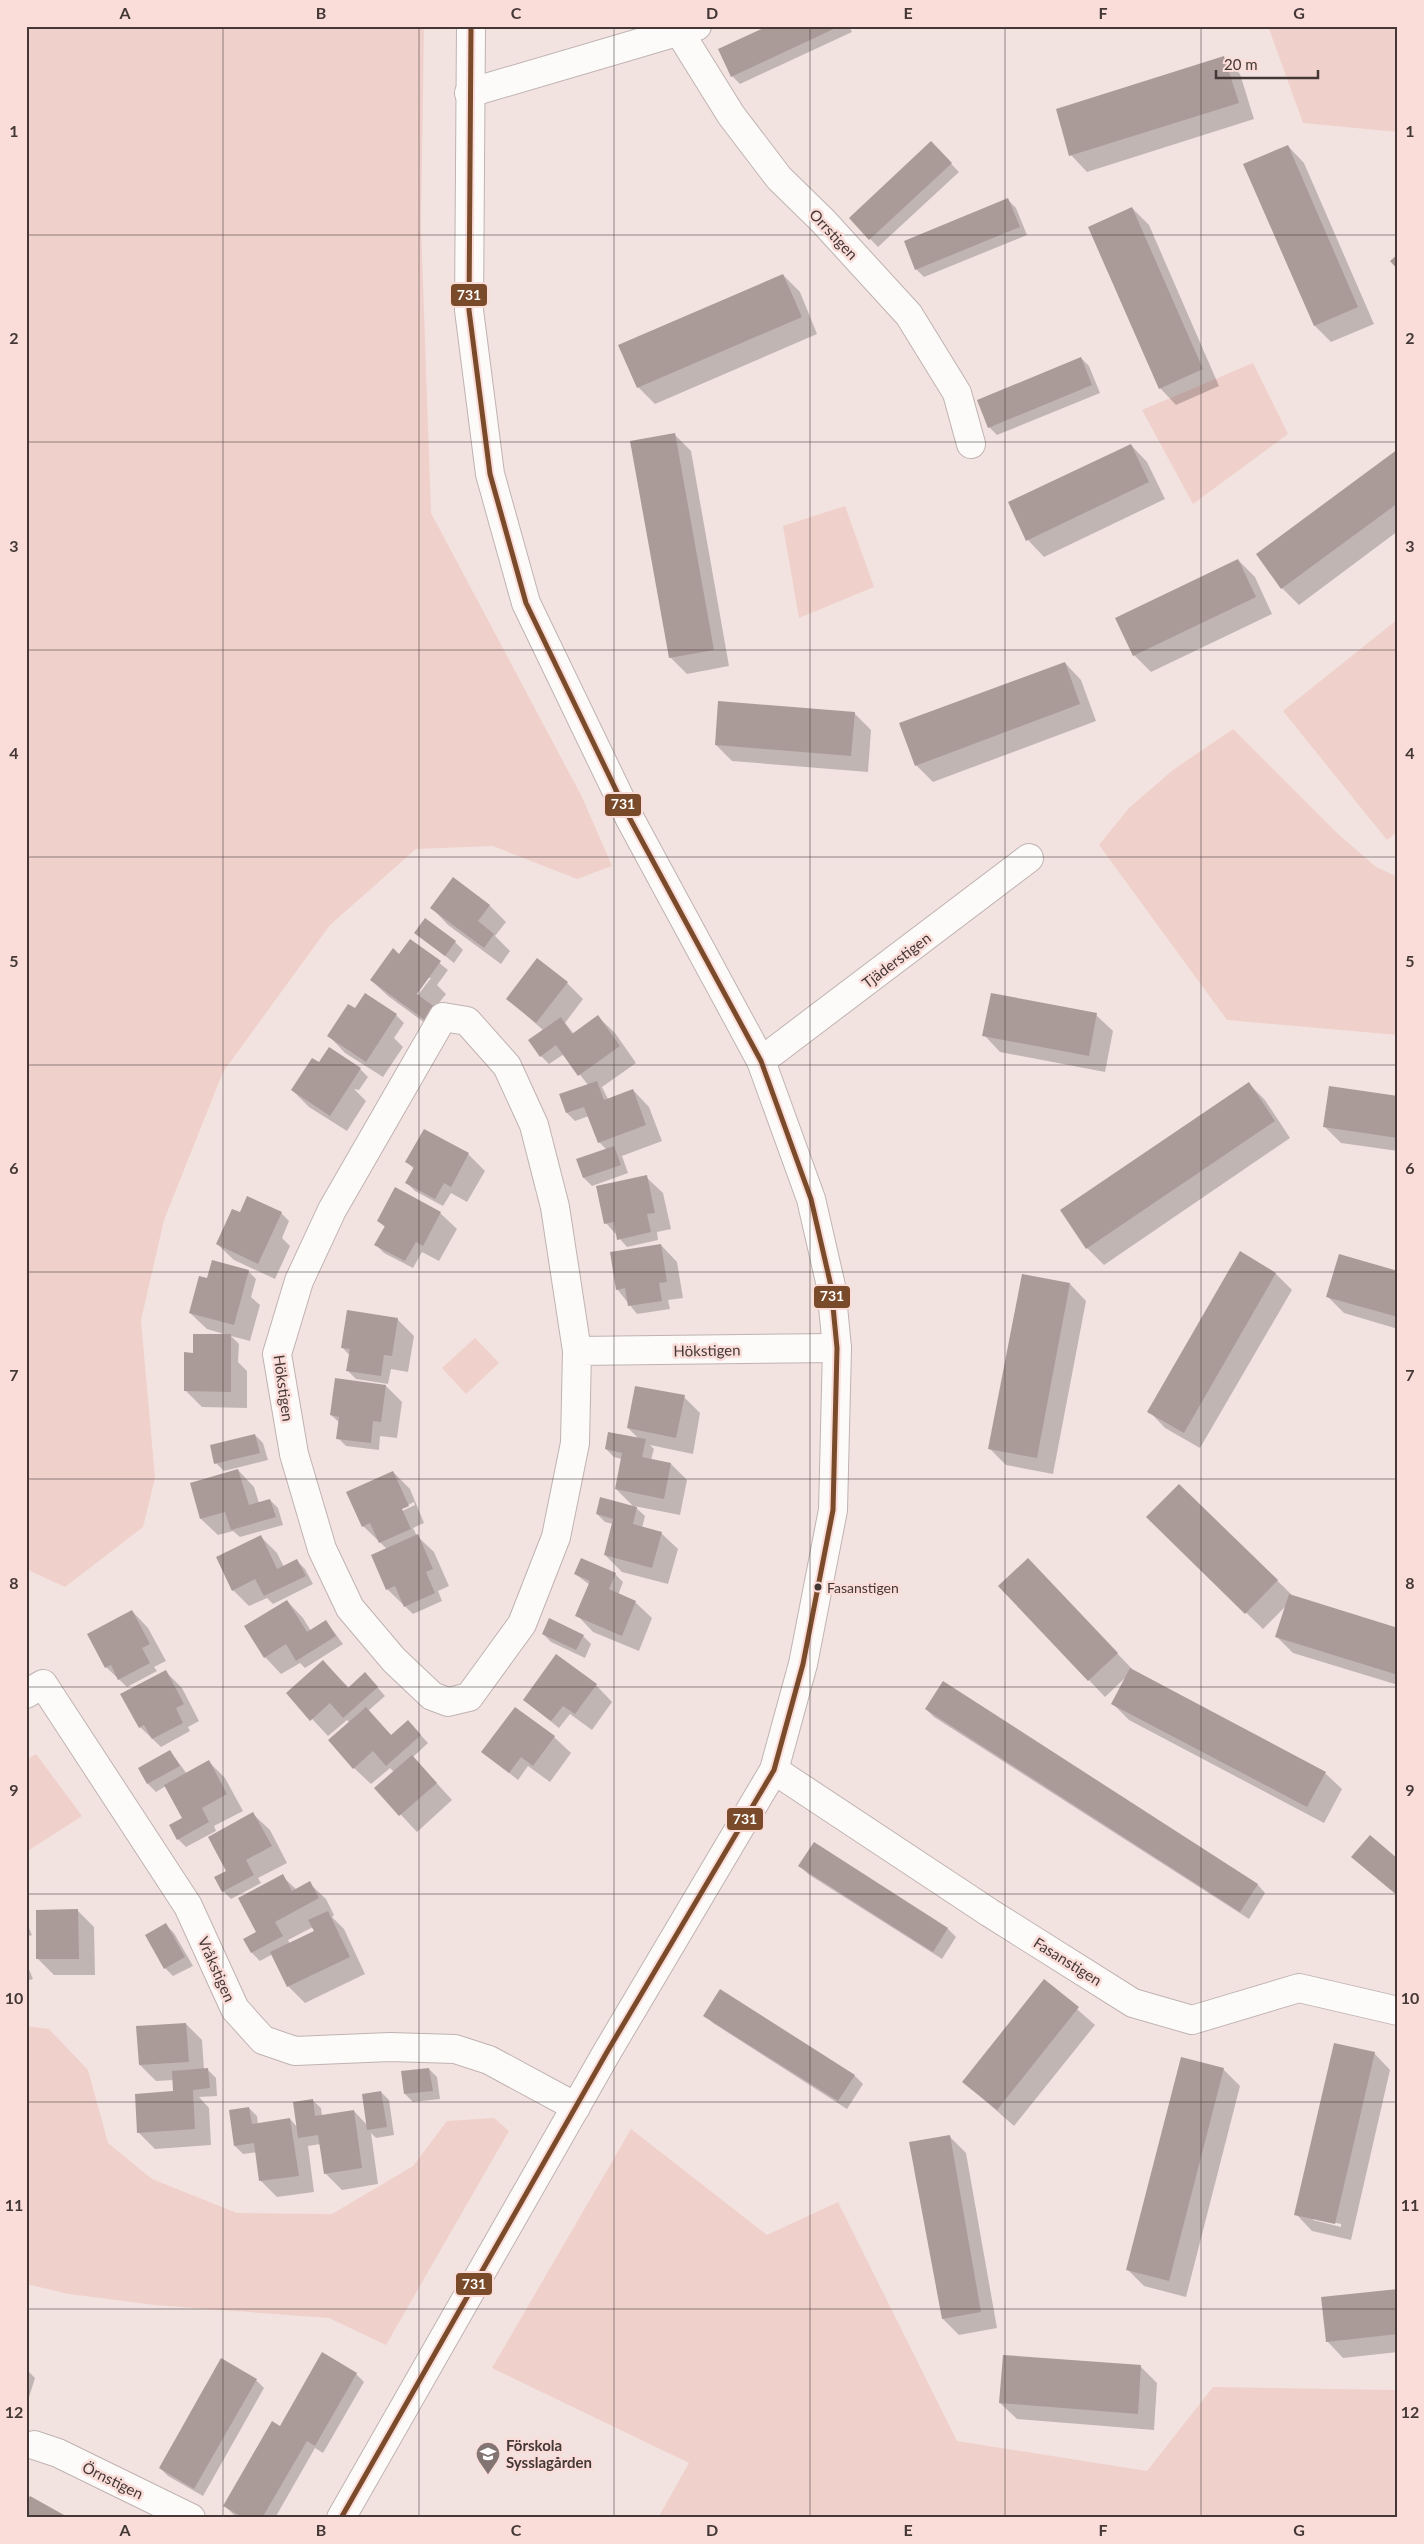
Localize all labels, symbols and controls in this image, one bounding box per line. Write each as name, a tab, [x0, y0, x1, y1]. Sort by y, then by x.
text: A	[118, 3, 131, 22]
text: B	[316, 3, 326, 22]
text: C	[511, 3, 522, 22]
text: D	[706, 3, 718, 22]
text: E	[903, 3, 913, 22]
text: F	[1098, 3, 1108, 22]
text: G	[1293, 3, 1305, 22]
scale bar	[1216, 48, 1319, 80]
text: 20 m	[1224, 55, 1258, 73]
text: 1	[9, 121, 19, 140]
text: 1	[1405, 121, 1415, 140]
street label: Orrstigen	[806, 205, 862, 263]
line badge: 731	[450, 283, 488, 307]
text: 731	[457, 286, 481, 303]
text: 2	[9, 328, 19, 347]
text: 2	[1405, 328, 1415, 347]
text: 3	[9, 536, 19, 555]
text: 3	[1405, 536, 1415, 555]
text: 4	[9, 743, 19, 762]
text: 4	[1405, 743, 1415, 762]
line badge: 731	[604, 793, 642, 817]
text: 731	[611, 795, 635, 812]
street label: Tjäderstigen	[858, 928, 934, 992]
text: 5	[9, 951, 19, 970]
text: 5	[1405, 951, 1415, 970]
text: 6	[9, 1158, 19, 1177]
text: 6	[1405, 1158, 1415, 1177]
line badge: 731	[813, 1285, 851, 1309]
text: 731	[820, 1287, 844, 1304]
street label: Hökstigen	[673, 1340, 741, 1360]
street label: Hökstigen	[270, 1354, 298, 1422]
text: 7	[9, 1365, 19, 1384]
text: 7	[1405, 1365, 1415, 1384]
text: 8	[9, 1573, 19, 1592]
text: 8	[1405, 1573, 1415, 1592]
place label: Fasanstigen	[827, 1579, 899, 1596]
marker: Fasanstigen	[813, 1582, 823, 1592]
text: 9	[9, 1780, 19, 1799]
text: 9	[1405, 1780, 1415, 1799]
line badge: 731	[726, 1807, 764, 1831]
text: 731	[733, 1810, 757, 1827]
street label: Fasanstigen	[1031, 1933, 1105, 1989]
street label: Vråkstigen	[195, 1934, 239, 2004]
text: 10	[5, 1988, 23, 2007]
text: 10	[1401, 1988, 1419, 2007]
text: 11	[5, 2195, 23, 2214]
text: 11	[1401, 2195, 1419, 2214]
line badge: 731	[455, 2272, 493, 2296]
text: 731	[462, 2275, 486, 2292]
text: 12	[5, 2402, 23, 2421]
text: 12	[1401, 2402, 1419, 2421]
place label: Förskola Sysslagården	[506, 2436, 592, 2471]
school or university icon: Förskola Sysslagården	[475, 2441, 501, 2475]
street label: Örnstigen	[80, 2458, 146, 2502]
text: A	[118, 2520, 131, 2539]
text: B	[316, 2520, 326, 2539]
text: C	[511, 2520, 522, 2539]
text: D	[706, 2520, 718, 2539]
text: E	[903, 2520, 913, 2539]
text: F	[1098, 2520, 1108, 2539]
text: G	[1293, 2520, 1305, 2539]

